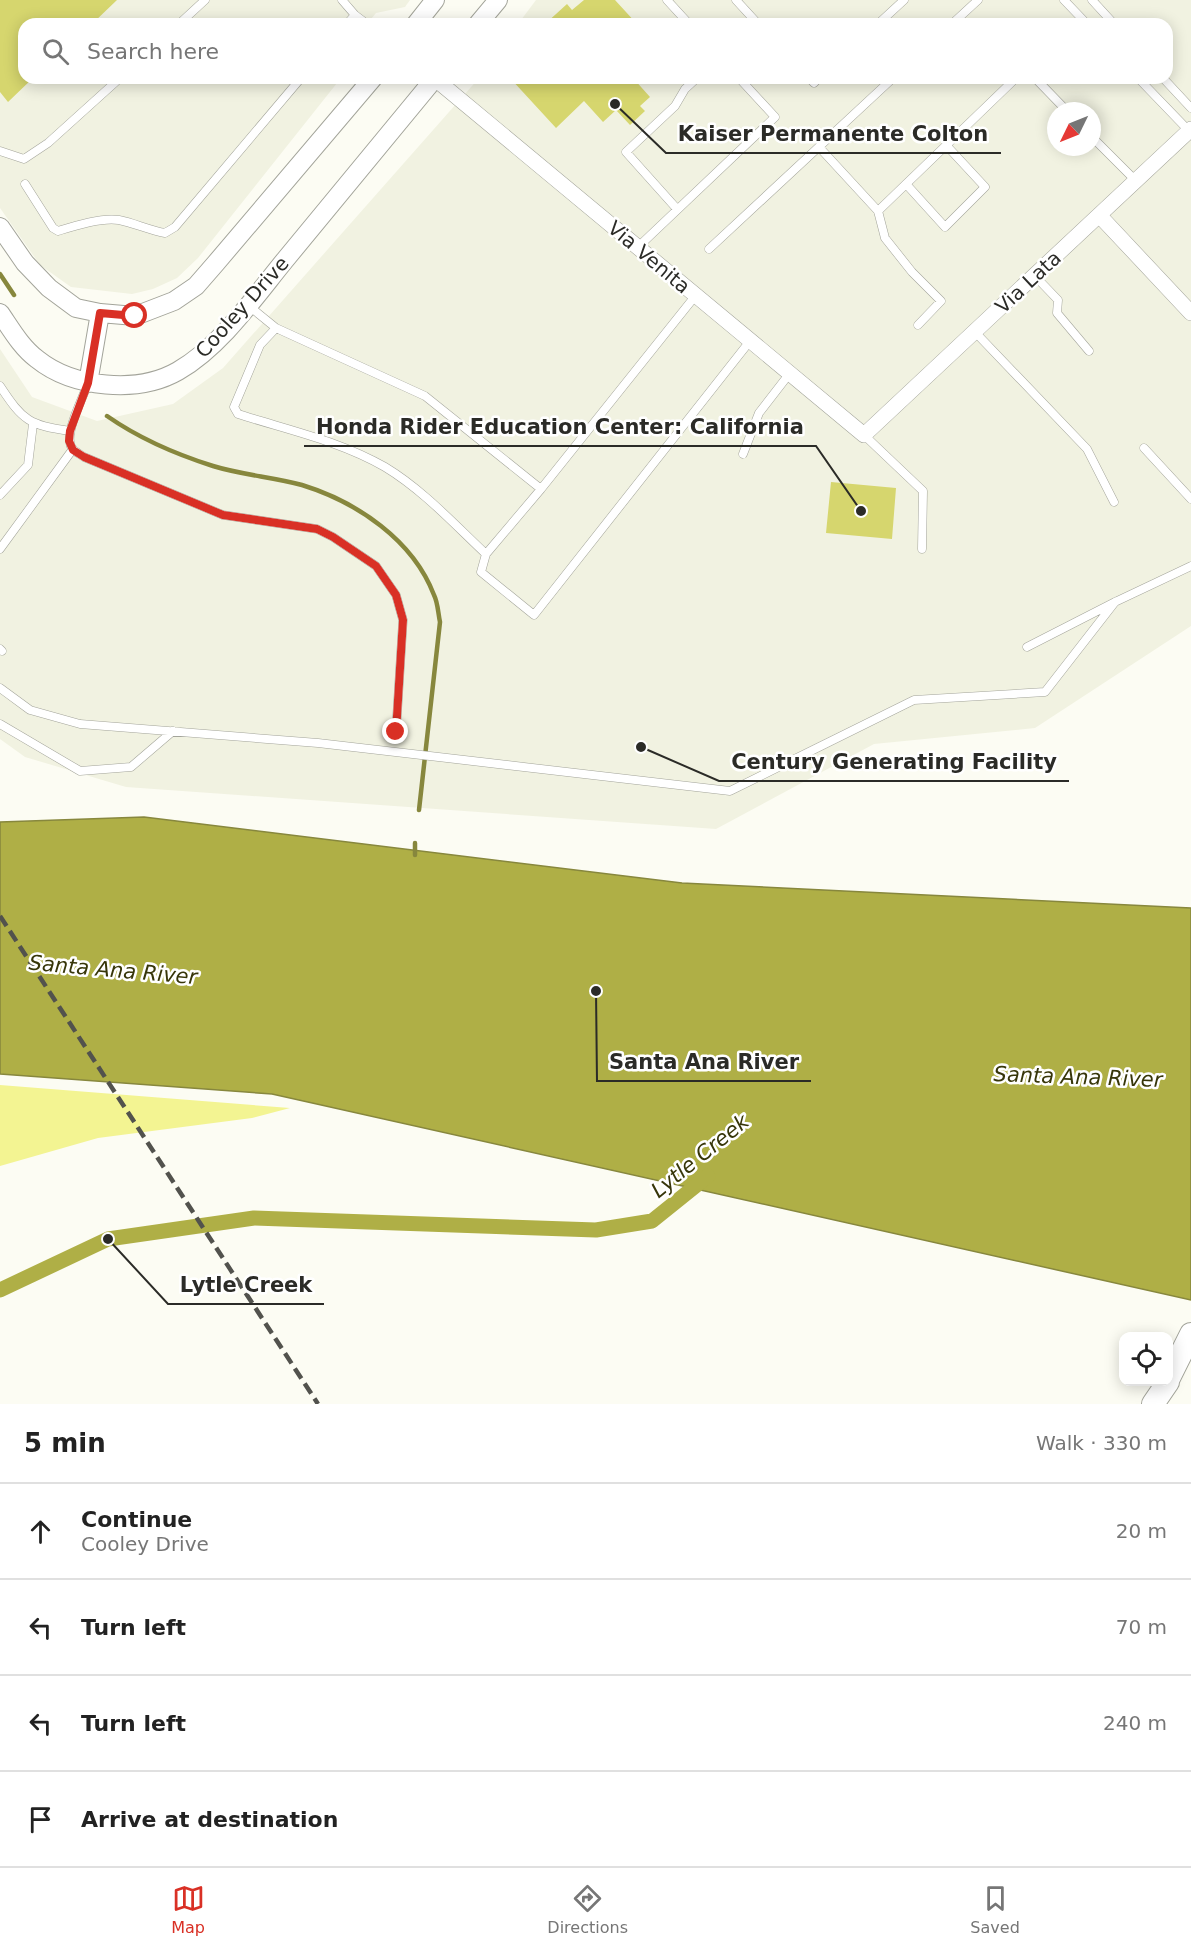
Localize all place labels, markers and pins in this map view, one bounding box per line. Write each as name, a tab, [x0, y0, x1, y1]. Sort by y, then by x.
callout: Kaiser Permanente Colton	[666, 114, 1001, 153]
callout: Honda Rider Education Center: California	[304, 407, 816, 446]
callout: Century Generating Facility	[719, 742, 1069, 781]
callout: Santa Ana River	[597, 1042, 811, 1081]
callout: Lytle Creek	[168, 1265, 324, 1304]

